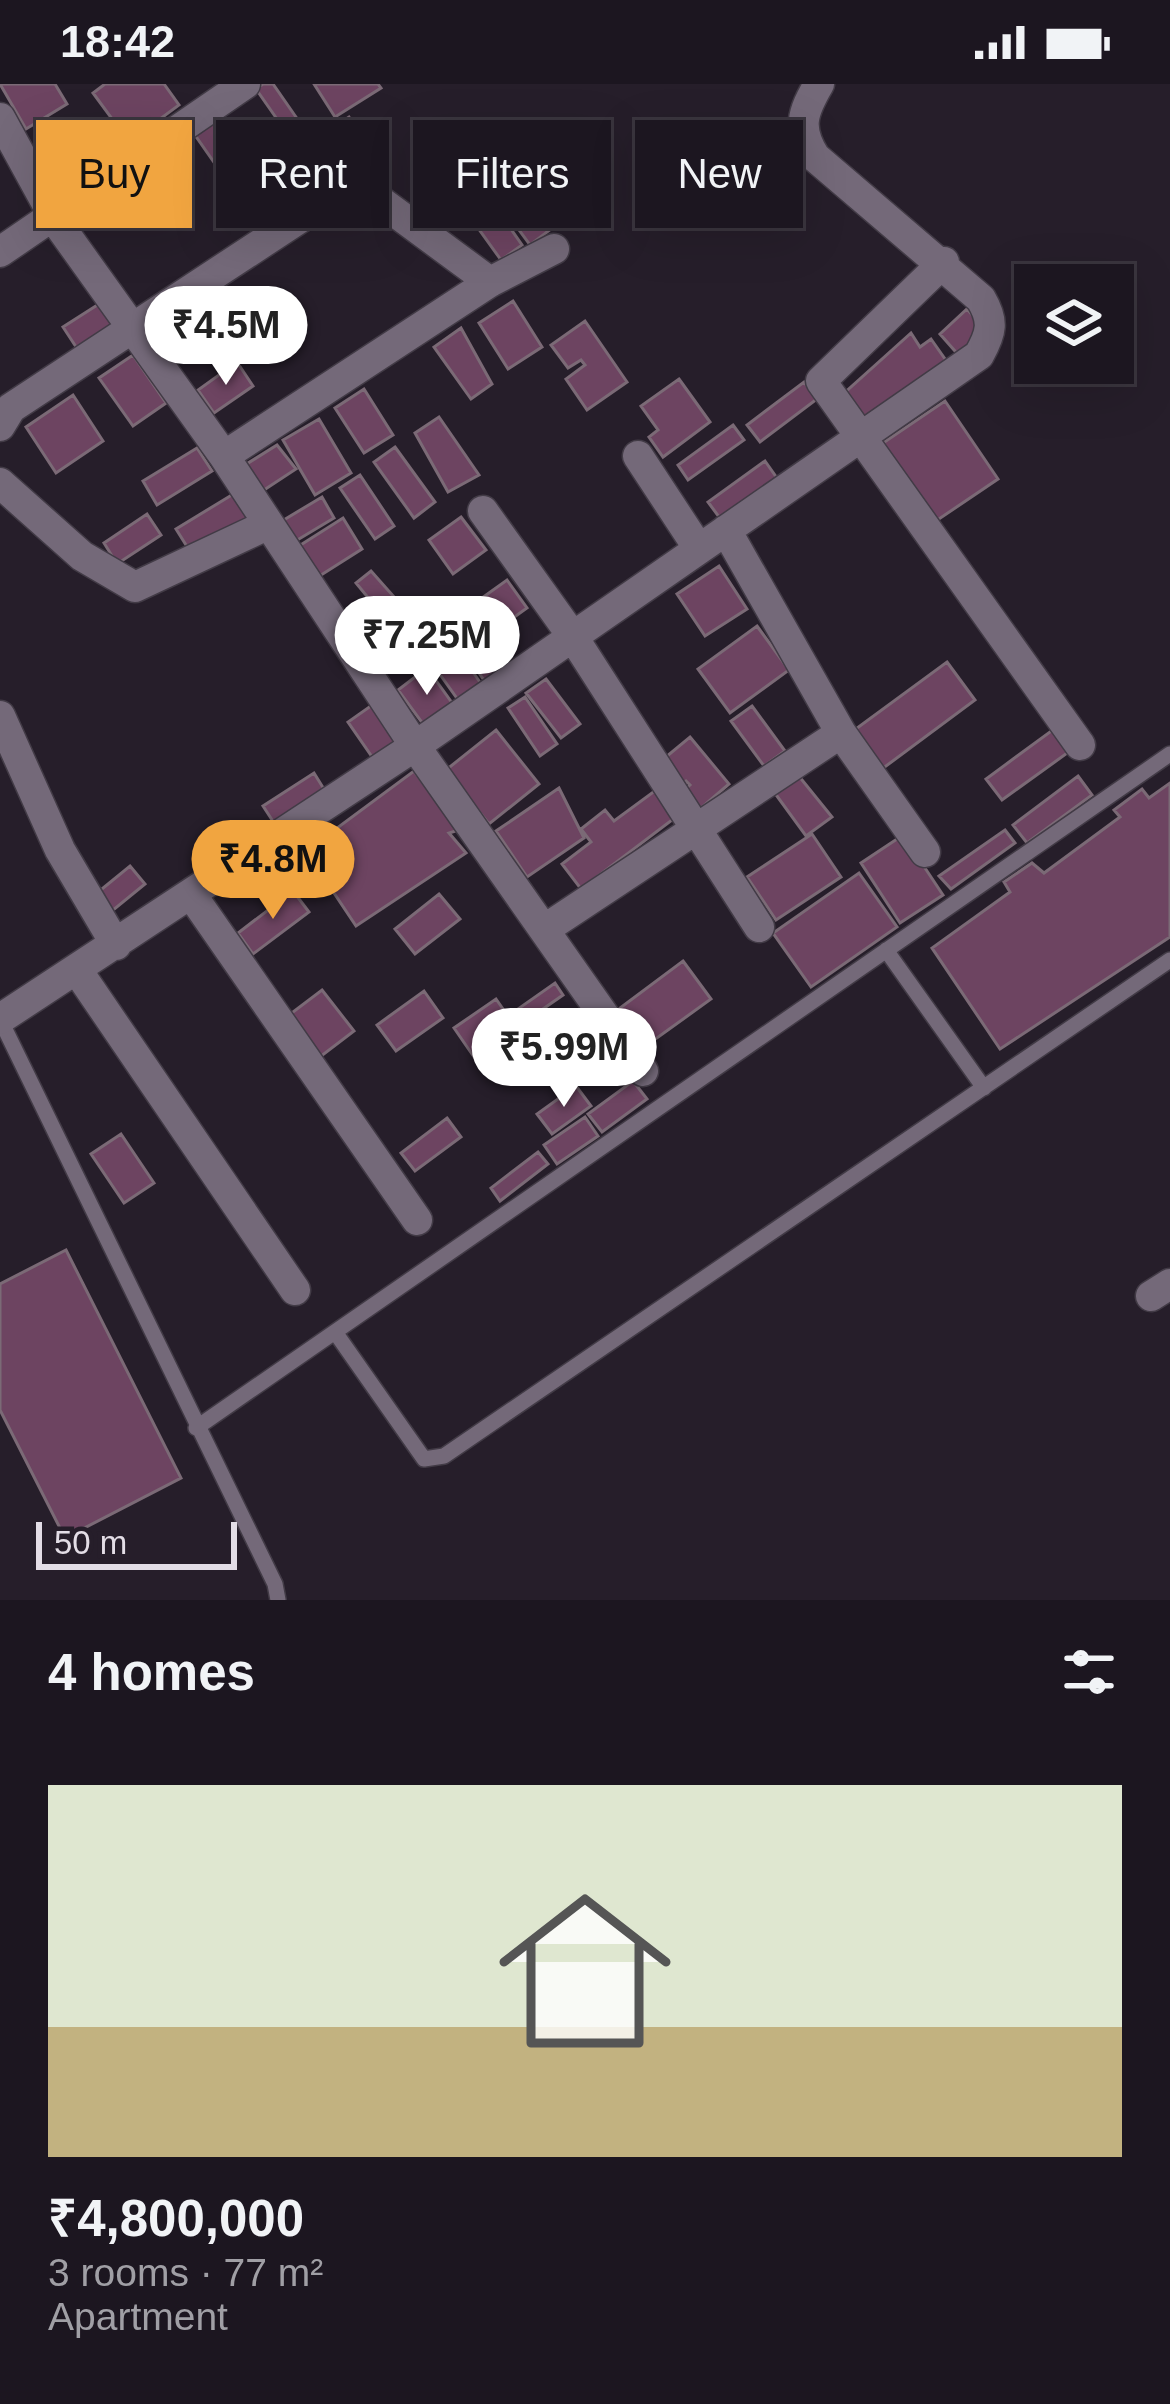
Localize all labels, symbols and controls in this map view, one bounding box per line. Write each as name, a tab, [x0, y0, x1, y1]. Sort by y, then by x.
text: 18:42	[60, 16, 175, 67]
chip: Buy	[36, 120, 192, 228]
chip: Rent	[216, 120, 389, 228]
chip: Filters	[413, 120, 611, 228]
chip: New	[635, 120, 803, 228]
map controls	[1014, 264, 1134, 384]
button: layers	[1014, 264, 1134, 384]
pin: ₹4.5M	[142, 286, 310, 388]
text: ₹4.5M	[171, 303, 281, 346]
pin: ₹7.25M	[329, 596, 525, 698]
text: ₹7.25M	[362, 613, 492, 656]
pin: ₹4.8M	[189, 820, 357, 922]
text: ₹4.8M	[218, 837, 328, 880]
pin: ₹5.99M	[466, 1008, 662, 1110]
text: ₹5.99M	[499, 1025, 629, 1068]
scale bar	[36, 1516, 237, 1569]
text: 50 m	[54, 1524, 127, 1561]
icon: filters	[1056, 1639, 1122, 1705]
text: 4 homes	[48, 1644, 255, 1701]
icon: home	[477, 1863, 693, 2079]
text: ₹4,800,000	[48, 2190, 304, 2247]
text: 3 rooms · 77 m²	[48, 2251, 323, 2294]
text: Apartment	[48, 2295, 228, 2338]

